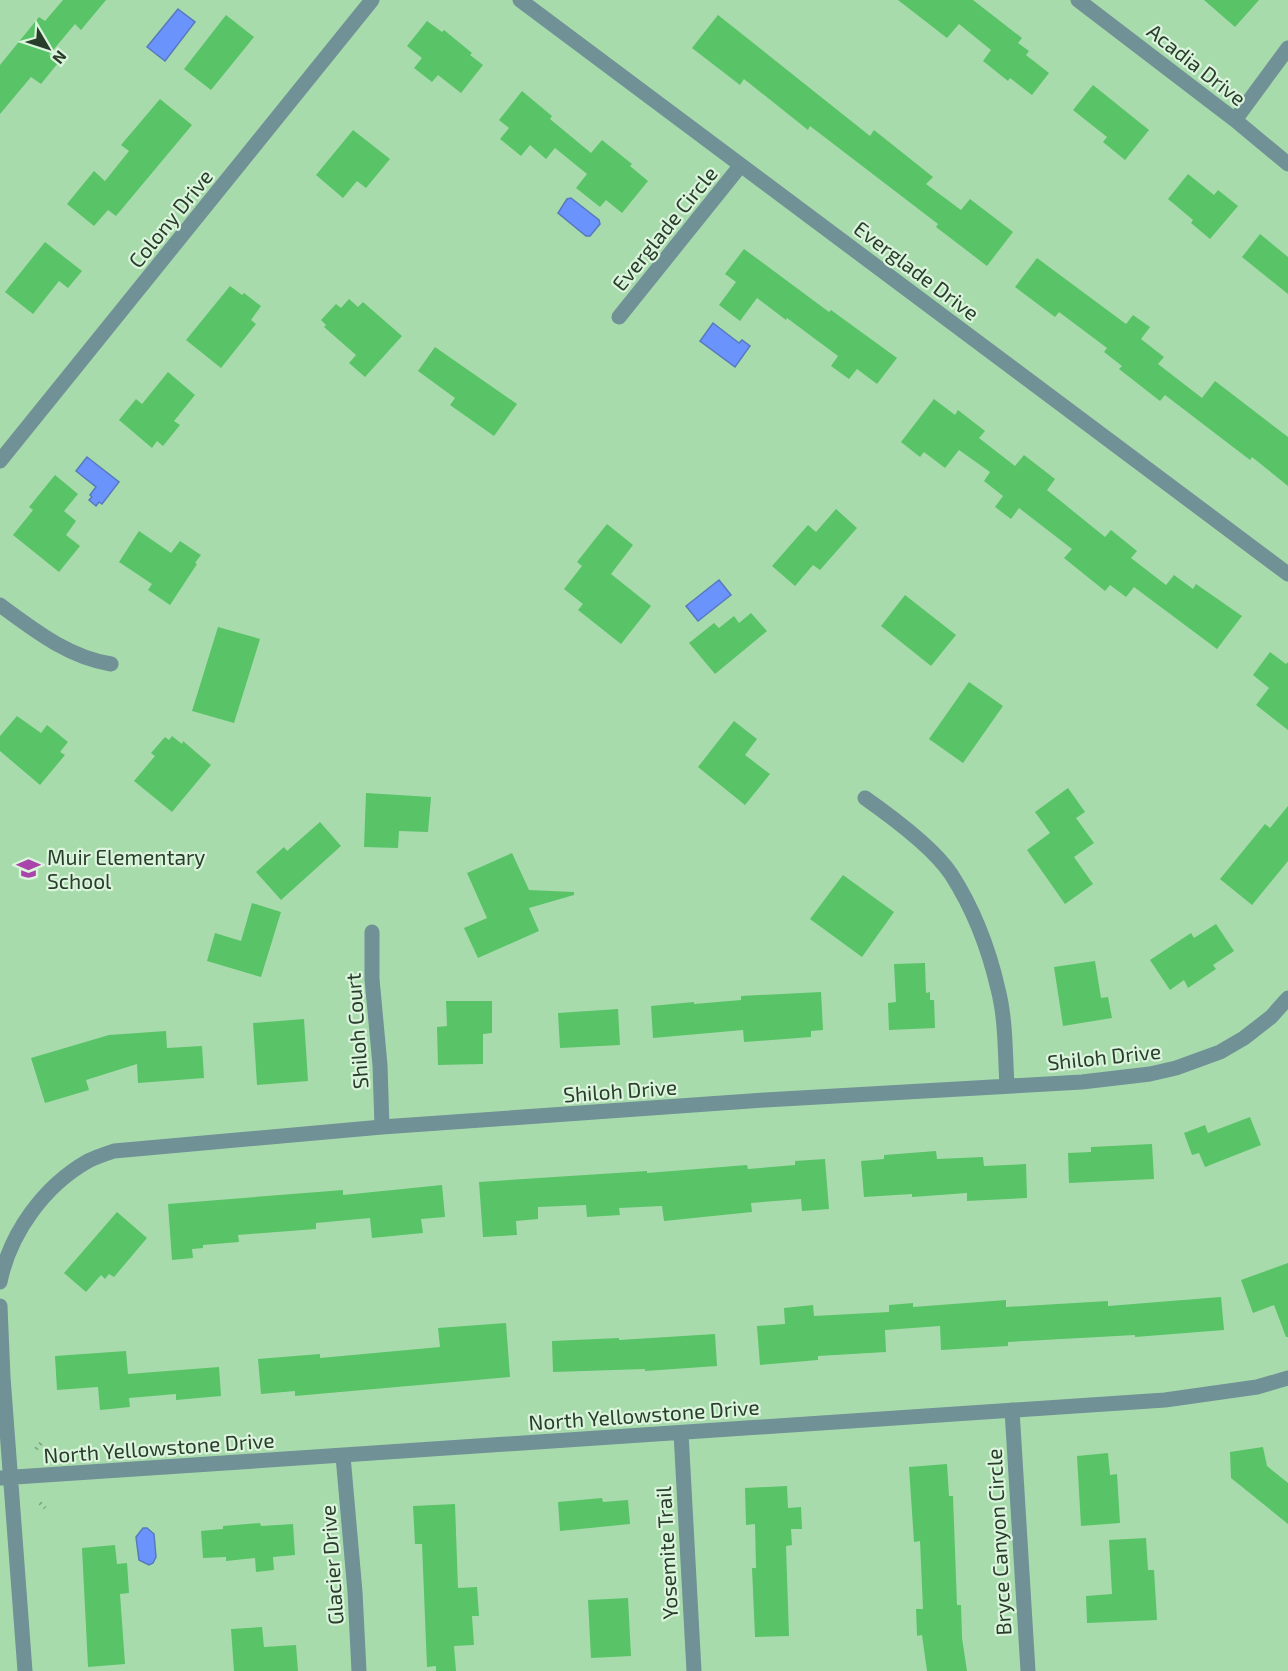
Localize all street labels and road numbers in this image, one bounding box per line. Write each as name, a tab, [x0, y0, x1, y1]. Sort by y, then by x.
street label: Acadia Drive	[1143, 18, 1251, 110]
street label: Everglade Circle	[606, 161, 722, 295]
street label: Colony Drive	[123, 164, 217, 272]
street label: Everglade Drive	[850, 215, 984, 325]
street label: Shiloh Court	[339, 972, 373, 1090]
street label: Shiloh Drive	[1046, 1038, 1162, 1074]
street label: Shiloh Drive	[562, 1074, 678, 1106]
street label: North Yellowstone Drive	[528, 1393, 760, 1435]
street label: North Yellowstone Drive	[43, 1426, 275, 1468]
street label: Bryce Canyon Circle	[981, 1448, 1015, 1636]
street label: Yosemite Trail	[650, 1485, 682, 1620]
street label: Glacier Drive	[314, 1504, 348, 1626]

